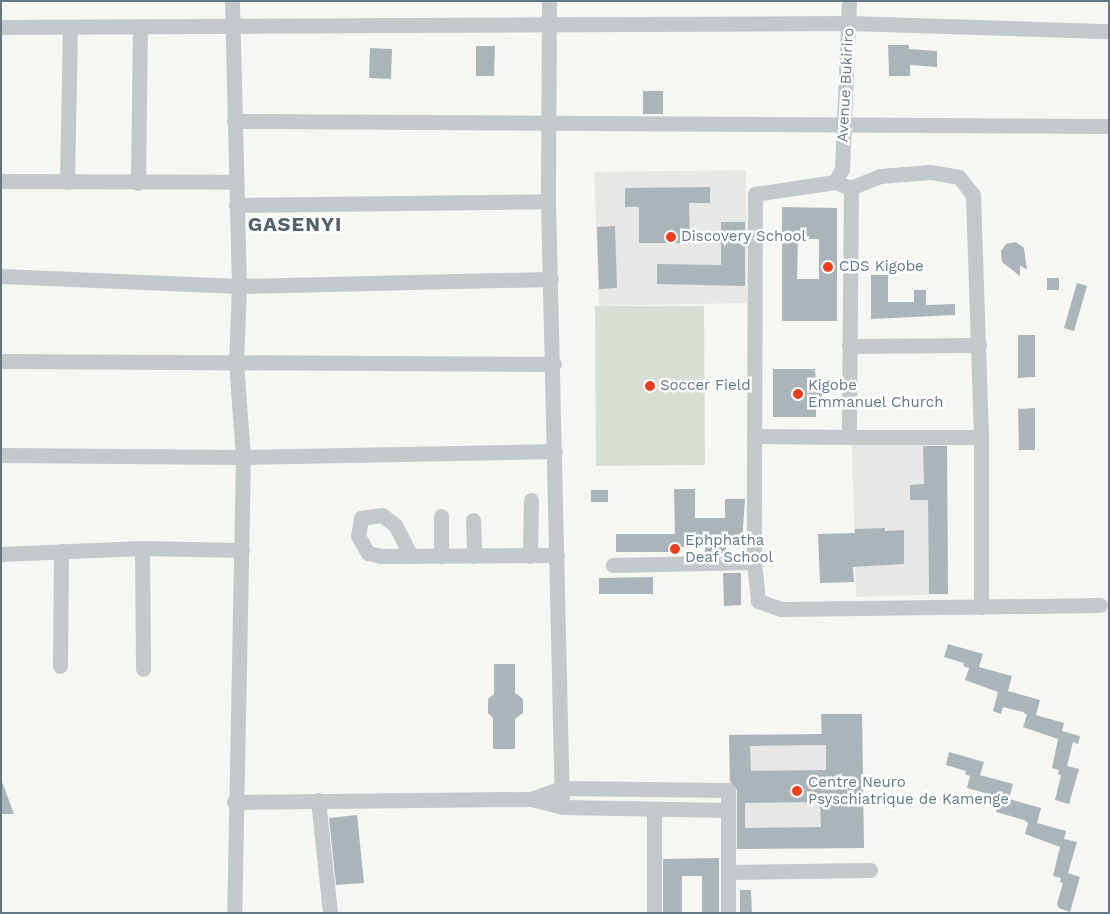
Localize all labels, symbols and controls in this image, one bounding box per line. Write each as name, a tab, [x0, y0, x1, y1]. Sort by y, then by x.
street label: Avenue Bukiriro	[834, 27, 858, 143]
district label: GASENYI	[247, 212, 343, 236]
place label: Discovery School	[681, 228, 806, 246]
marker: Discovery School	[665, 231, 677, 243]
place label: CDS Kigobe	[839, 258, 924, 276]
marker: CDS Kigobe	[821, 260, 835, 274]
place label: Kigobe Emmanuel Church	[808, 376, 944, 411]
place label: Soccer Field	[660, 377, 751, 395]
marker: Soccer Field	[644, 380, 656, 392]
marker: Kigobe Emmanuel Church	[792, 388, 804, 400]
place label: Ephphatha Deaf School	[685, 531, 774, 566]
marker: Ephphatha Deaf School	[669, 543, 681, 555]
place label: Centre Neuro Psyschiatrique de Kamenge	[808, 773, 1009, 808]
marker: Centre Neuro Psyschiatrique de Kamenge	[790, 784, 804, 798]

